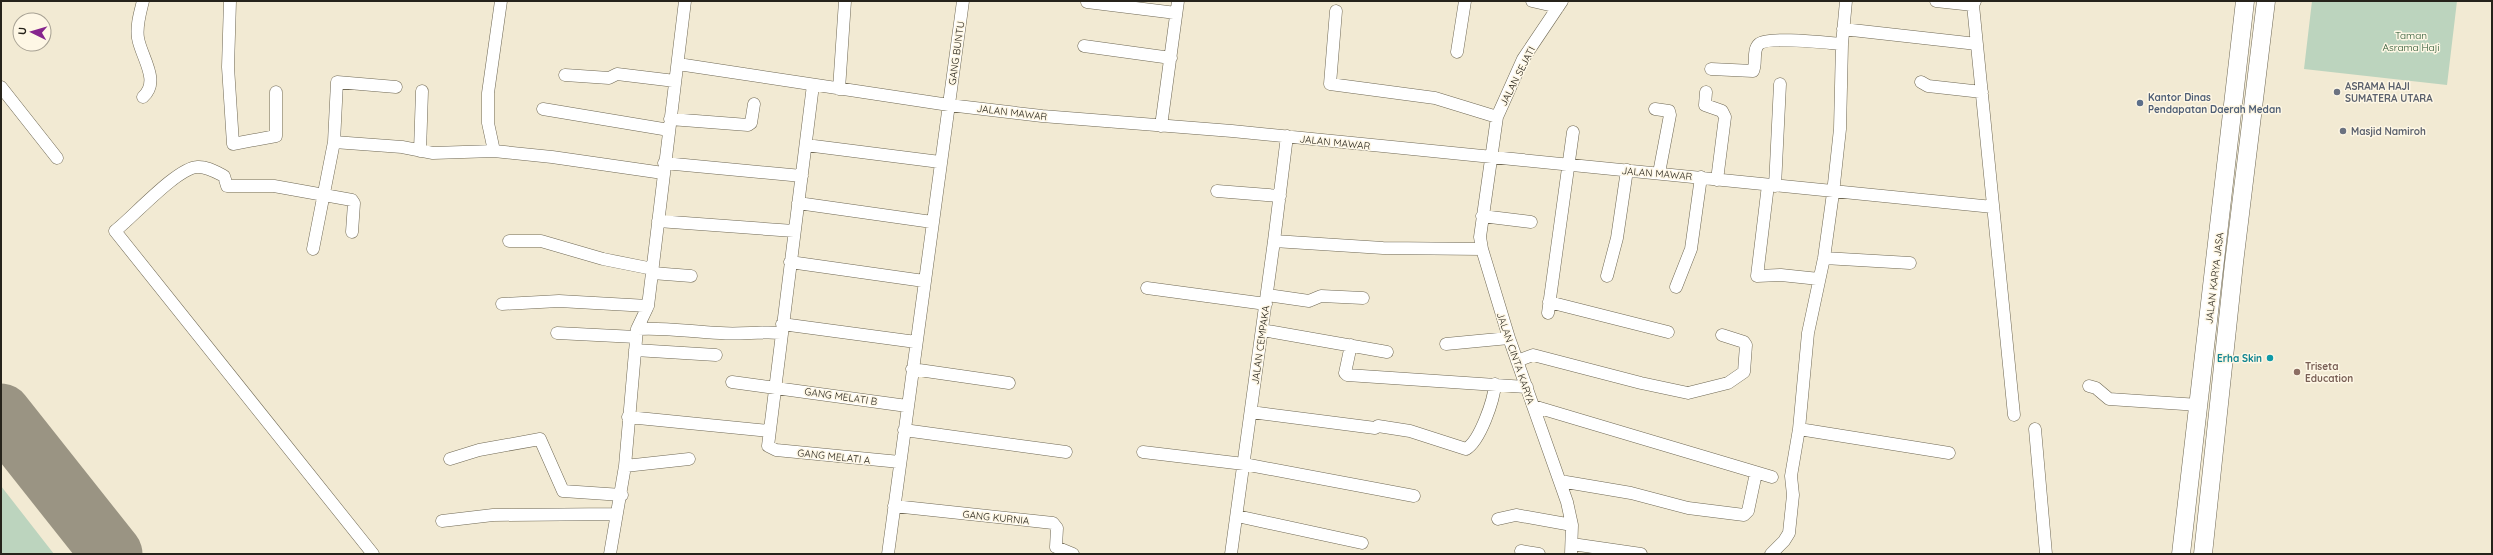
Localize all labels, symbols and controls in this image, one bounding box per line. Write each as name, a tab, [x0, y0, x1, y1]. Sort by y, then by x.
north arrow	[12, 12, 52, 52]
street label: GANG BUNTU	[946, 20, 967, 86]
text: U	[15, 27, 29, 36]
park label: Taman Asrama Haji	[2383, 29, 2439, 54]
street label: JALAN SEJATI	[1497, 44, 1538, 108]
place label: ASRAMA HAJI SUMATERA UTARA	[2345, 80, 2433, 105]
marker: ASRAMA HAJI SUMATERA UTARA	[2332, 87, 2342, 97]
place label: Kantor Dinas Pendapatan Daerah Medan	[2148, 91, 2281, 116]
marker: Kantor Dinas Pendapatan Daerah Medan	[2135, 98, 2145, 108]
street label: JALAN MAWAR	[976, 102, 1048, 123]
place label: Masjid Namiroh	[2351, 125, 2426, 138]
marker: Masjid Namiroh	[2338, 126, 2348, 136]
street label: JALAN MAWAR	[1299, 132, 1371, 153]
street label: JALAN MAWAR	[1621, 164, 1693, 183]
street label: JALAN KARYA JASA	[2202, 231, 2227, 325]
street label: JALAN CEMPAKA	[1249, 304, 1273, 385]
street label: JALAN CINTA KARYA	[1494, 311, 1538, 406]
place label: Erha Skin	[2217, 352, 2262, 365]
marker: Erha Skin	[2265, 353, 2275, 363]
place label: Triseta Education	[2305, 360, 2353, 385]
marker: Triseta Education	[2292, 367, 2302, 377]
street label: GANG MELATI B	[804, 385, 879, 408]
street label: GANG MELATI A	[797, 446, 872, 467]
street label: GANG KURNIA	[962, 508, 1030, 528]

